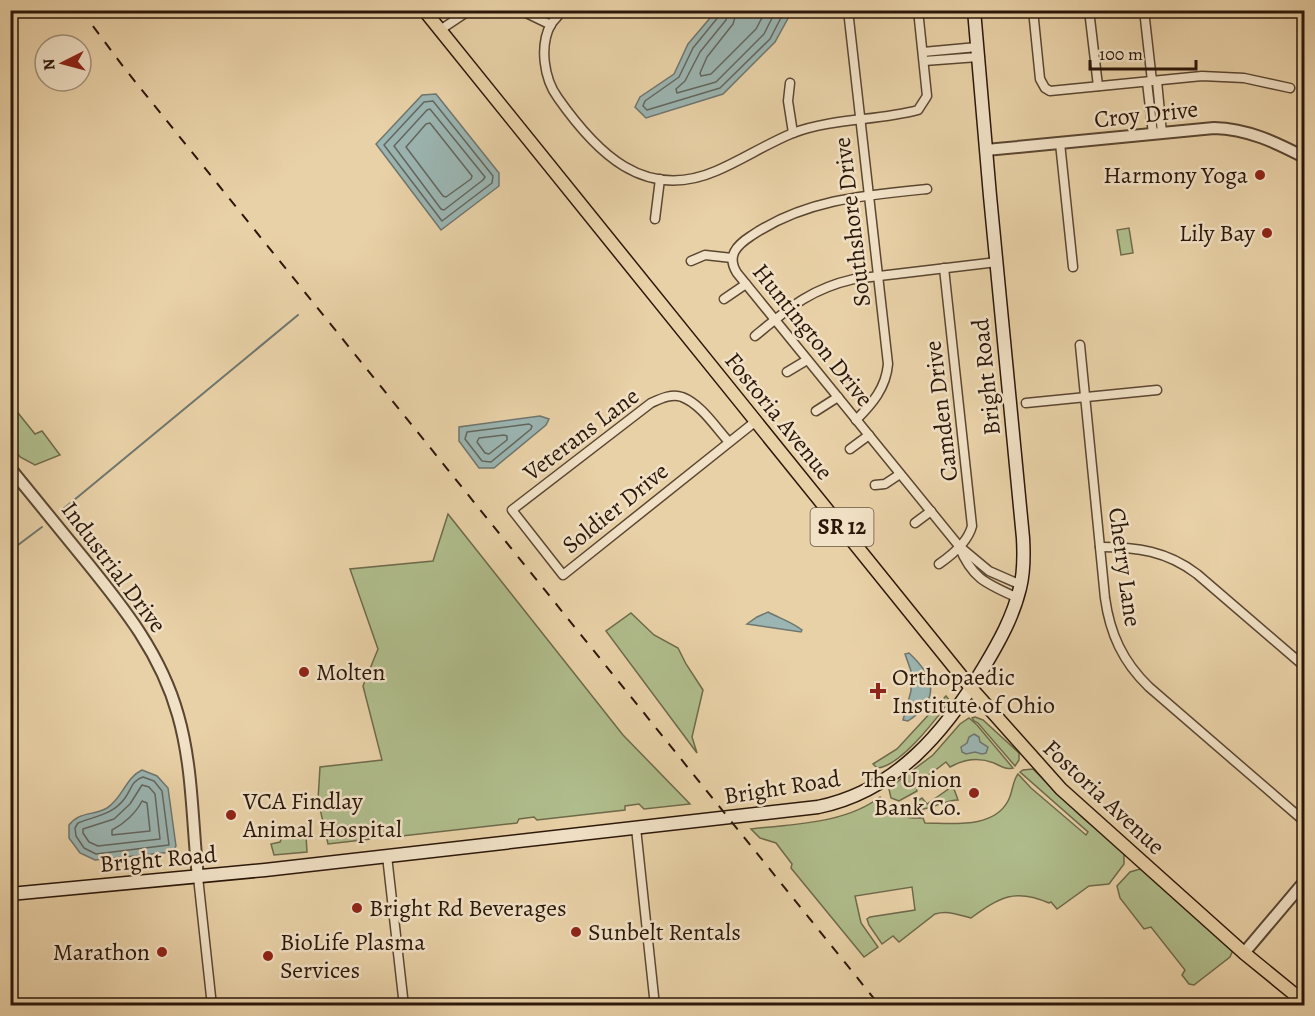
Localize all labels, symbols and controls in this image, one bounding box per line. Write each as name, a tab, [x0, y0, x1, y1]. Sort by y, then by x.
north arrow	[33, 33, 93, 93]
scale bar	[1090, 33, 1196, 71]
text: 100 m	[1099, 42, 1143, 66]
text: N	[37, 57, 61, 71]
street label: Croy Drive	[1092, 93, 1200, 135]
street label: Southshore Drive	[826, 135, 878, 309]
place label: Harmony Yoga	[1103, 159, 1249, 191]
marker: Harmony Yoga	[1253, 168, 1267, 182]
place label: Lily Bay	[1179, 217, 1255, 249]
marker: Lily Bay	[1260, 226, 1274, 240]
street label: Huntington Drive	[745, 257, 881, 413]
street label: Bright Road	[964, 317, 1008, 437]
street label: Camden Drive	[916, 339, 966, 483]
street label: Fostoria Avenue	[717, 345, 841, 487]
street label: Veterans Lane	[516, 380, 645, 489]
street label: Soldier Drive	[555, 455, 675, 561]
street label: Industrial Drive	[54, 495, 174, 639]
street label: Cherry Lane	[1101, 505, 1149, 629]
road number: SR 12	[810, 508, 874, 546]
place label: Molten	[316, 656, 385, 688]
place label: Orthopaedic Institute of Ohio	[892, 661, 1055, 721]
marker: Molten	[297, 665, 311, 679]
marker: Orthopaedic Institute of Ohio	[869, 682, 887, 700]
street label: Fostoria Avenue	[1036, 732, 1172, 862]
street label: Bright Road	[721, 762, 843, 812]
place label: The Union Bank Co.	[862, 763, 962, 823]
place label: VCA Findlay Animal Hospital	[242, 785, 402, 845]
marker: The Union Bank Co.	[967, 786, 981, 800]
marker: VCA Findlay Animal Hospital	[224, 808, 238, 822]
street label: Bright Road	[98, 838, 218, 880]
place label: Bright Rd Beverages	[369, 892, 567, 924]
marker: Bright Rd Beverages	[350, 901, 364, 915]
place label: Sunbelt Rentals	[588, 916, 741, 948]
marker: Sunbelt Rentals	[569, 925, 583, 939]
place label: BioLife Plasma Services	[280, 926, 426, 986]
place label: Marathon	[53, 936, 150, 968]
marker: Marathon	[155, 945, 169, 959]
marker: BioLife Plasma Services	[261, 949, 275, 963]

